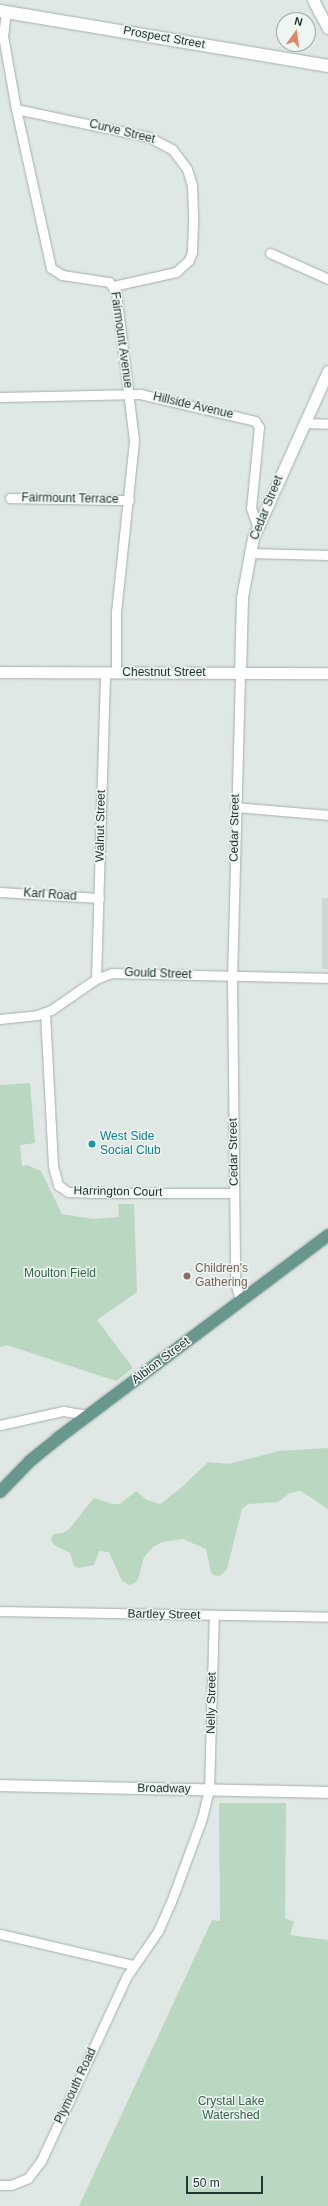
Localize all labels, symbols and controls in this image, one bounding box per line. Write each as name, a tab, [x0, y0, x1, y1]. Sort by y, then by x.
north arrow	[276, 12, 316, 52]
text: N	[293, 15, 304, 28]
street label: Prospect Street	[122, 24, 206, 52]
street label: Curve Street	[88, 117, 156, 147]
street label: Fairmount Avenue	[107, 291, 135, 389]
street label: Hillside Avenue	[151, 390, 235, 422]
street label: Cedar Street	[248, 474, 286, 542]
street label: Fairmount Terrace	[21, 491, 119, 507]
street label: Chestnut Street	[122, 666, 206, 680]
street label: Walnut Street	[93, 790, 109, 862]
street label: Cedar Street	[227, 794, 243, 862]
street label: Karl Road	[23, 886, 77, 904]
street label: Gould Street	[124, 966, 192, 982]
street label: Cedar Street	[226, 1118, 242, 1186]
place label: West Side Social Club	[100, 1130, 161, 1158]
marker: West Side Social Club	[87, 1139, 97, 1149]
street label: Harrington Court	[74, 1184, 162, 1200]
place label: Children's Gathering	[195, 1262, 248, 1290]
park label: Moulton Field	[24, 1267, 96, 1281]
marker: Children's Gathering	[182, 1271, 192, 1281]
street label: Albion Street	[129, 1335, 193, 1387]
street label: Bartley Street	[128, 1607, 200, 1623]
street label: Nelly Street	[204, 1672, 220, 1734]
street label: Broadway	[137, 1781, 191, 1797]
street label: Plymouth Road	[52, 2046, 100, 2126]
park label: Crystal Lake Watershed	[198, 2095, 264, 2123]
scale bar	[188, 2168, 265, 2194]
text: 50 m	[193, 2176, 220, 2190]

